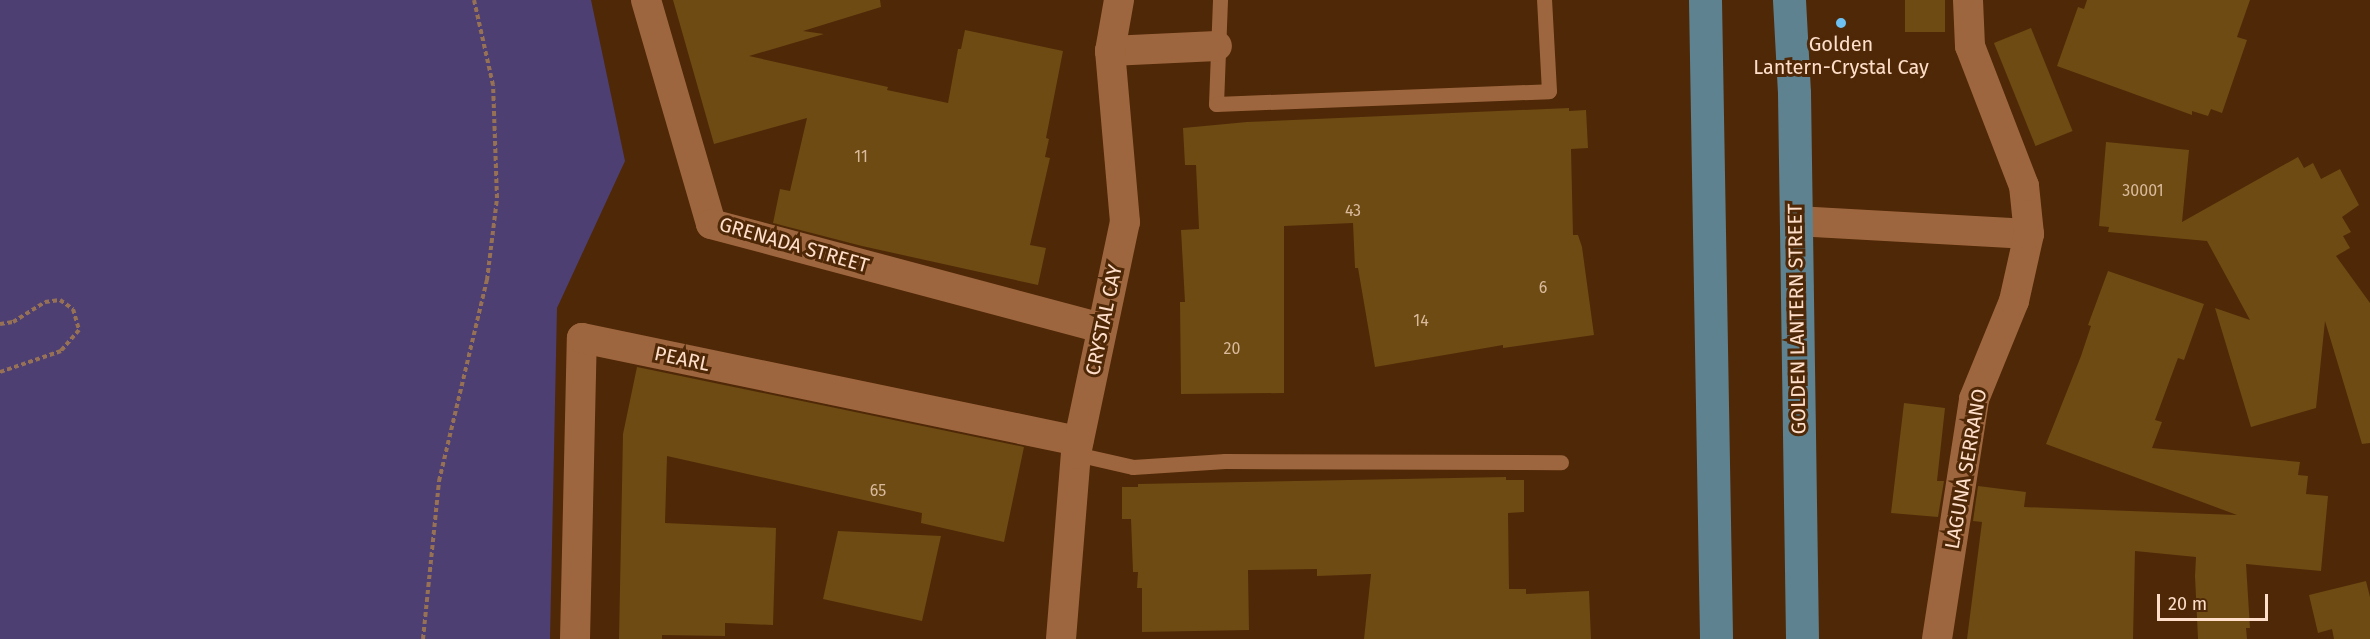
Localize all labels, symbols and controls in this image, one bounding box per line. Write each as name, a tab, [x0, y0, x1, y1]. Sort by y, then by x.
marker: Golden Lantern-Crystal Cay	[1834, 16, 1848, 30]
place label: Golden Lantern-Crystal Cay	[1753, 33, 1929, 80]
house number: 11	[854, 147, 868, 167]
house number: 30001	[2122, 181, 2164, 201]
house number: 43	[1345, 201, 1361, 221]
street label: GOLDEN LANTERN STREET	[1783, 203, 1811, 435]
street label: GRENADA STREET	[716, 212, 872, 278]
street label: CRYSTAL CAY	[1081, 262, 1127, 378]
house number: 6	[1539, 278, 1547, 298]
house number: 14	[1413, 311, 1429, 331]
house number: 20	[1224, 339, 1240, 359]
street label: PEARL	[652, 341, 712, 377]
street label: LAGUNA SERRANO	[1940, 387, 1992, 551]
house number: 65	[870, 481, 886, 501]
scale bar	[2160, 582, 2271, 620]
text: 20 m	[2168, 593, 2207, 615]

